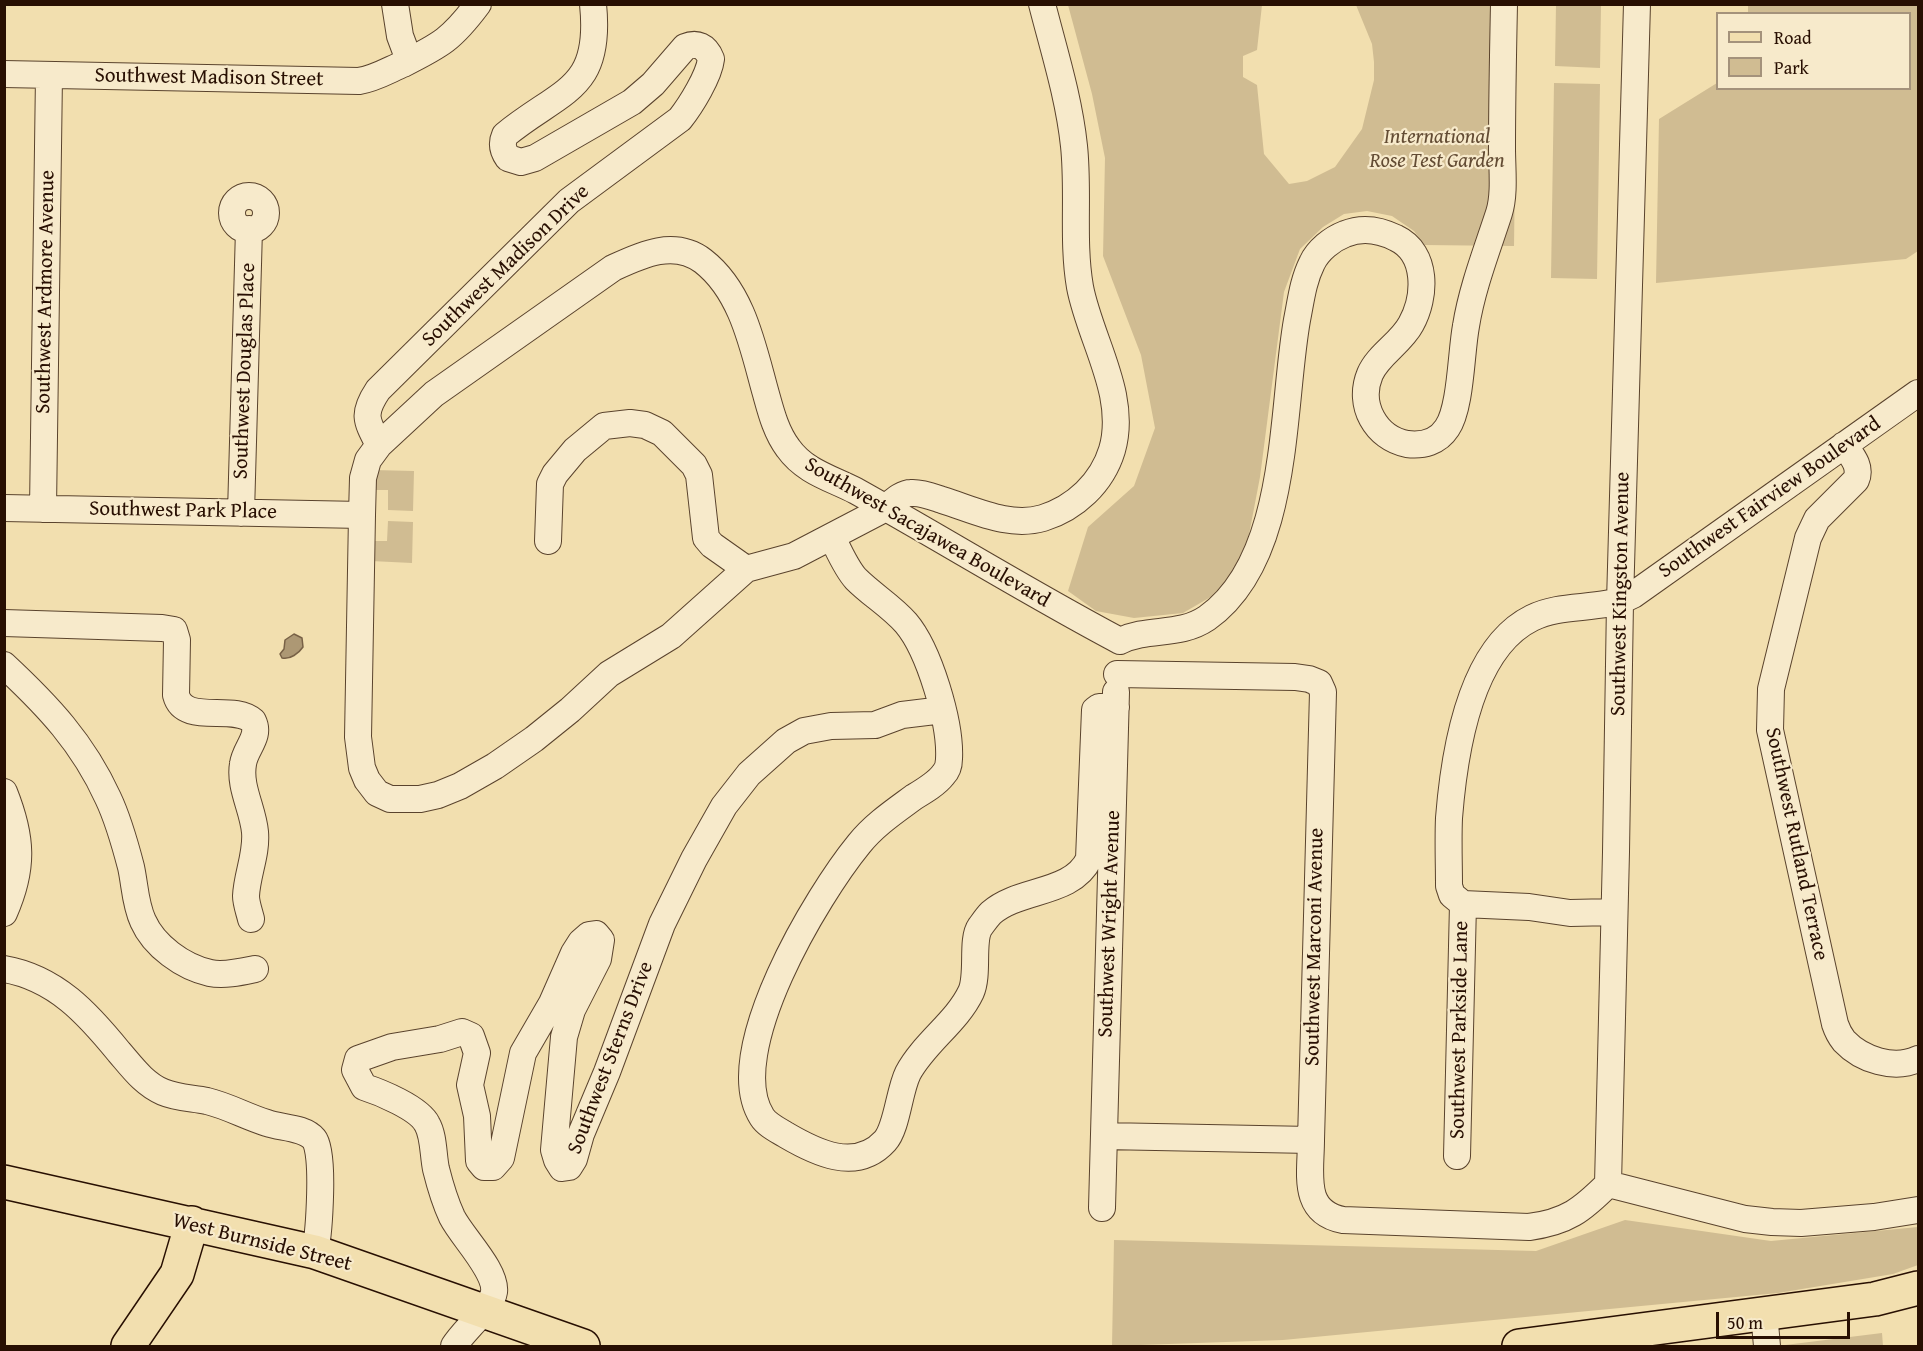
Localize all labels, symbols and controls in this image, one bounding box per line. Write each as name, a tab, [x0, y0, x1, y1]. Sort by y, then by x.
legend	[1716, 12, 1911, 90]
text: Road	[1774, 24, 1812, 51]
text: Park	[1774, 54, 1809, 81]
street label: Southwest Madison Street	[94, 63, 324, 93]
park label: International Rose Test Garden	[1369, 125, 1505, 175]
street label: Southwest Ardmore Avenue	[31, 170, 61, 414]
street label: Southwest Madison Drive	[417, 179, 595, 353]
street label: Southwest Douglas Place	[229, 262, 261, 480]
street label: Southwest Fairview Boulevard	[1654, 412, 1886, 584]
street label: Southwest Sacajawea Boulevard	[800, 452, 1054, 614]
street label: Southwest Kingston Avenue	[1606, 472, 1636, 716]
street label: Southwest Park Place	[89, 497, 277, 525]
street label: Southwest Rutland Terrace	[1759, 725, 1833, 963]
street label: Southwest Wright Avenue	[1093, 810, 1127, 1038]
street label: Southwest Marconi Avenue	[1300, 827, 1330, 1067]
street label: Southwest Parkside Lane	[1445, 921, 1475, 1139]
street label: Southwest Sterns Drive	[563, 958, 659, 1158]
street label: West Burnside Street	[170, 1209, 354, 1277]
scale bar	[1719, 1300, 1852, 1338]
text: 50 m	[1727, 1309, 1763, 1336]

